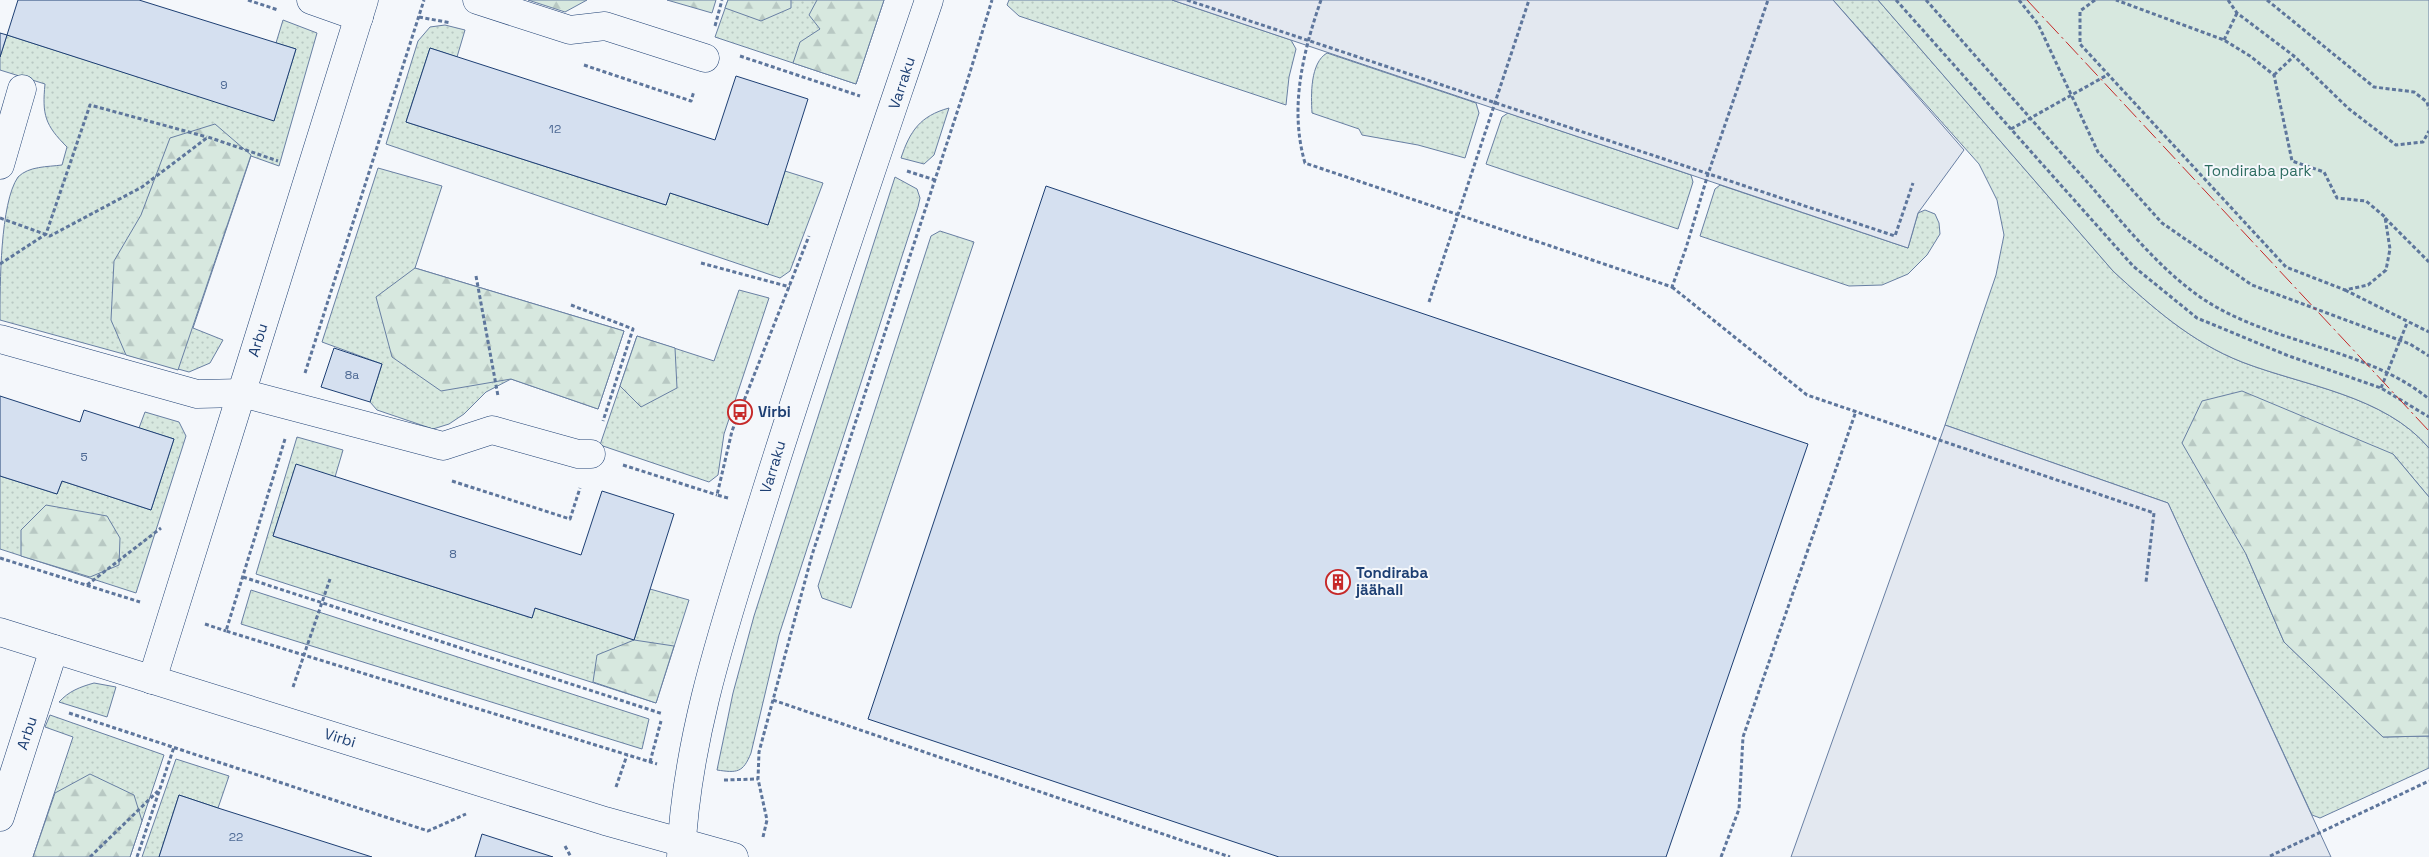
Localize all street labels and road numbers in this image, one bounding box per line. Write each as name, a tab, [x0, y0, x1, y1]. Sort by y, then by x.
street label: Varraku	[884, 54, 919, 112]
street label: Arbu	[243, 321, 272, 359]
street label: Varraku	[755, 438, 790, 496]
street label: Arbu	[12, 714, 41, 752]
street label: Virbi	[322, 724, 358, 751]

